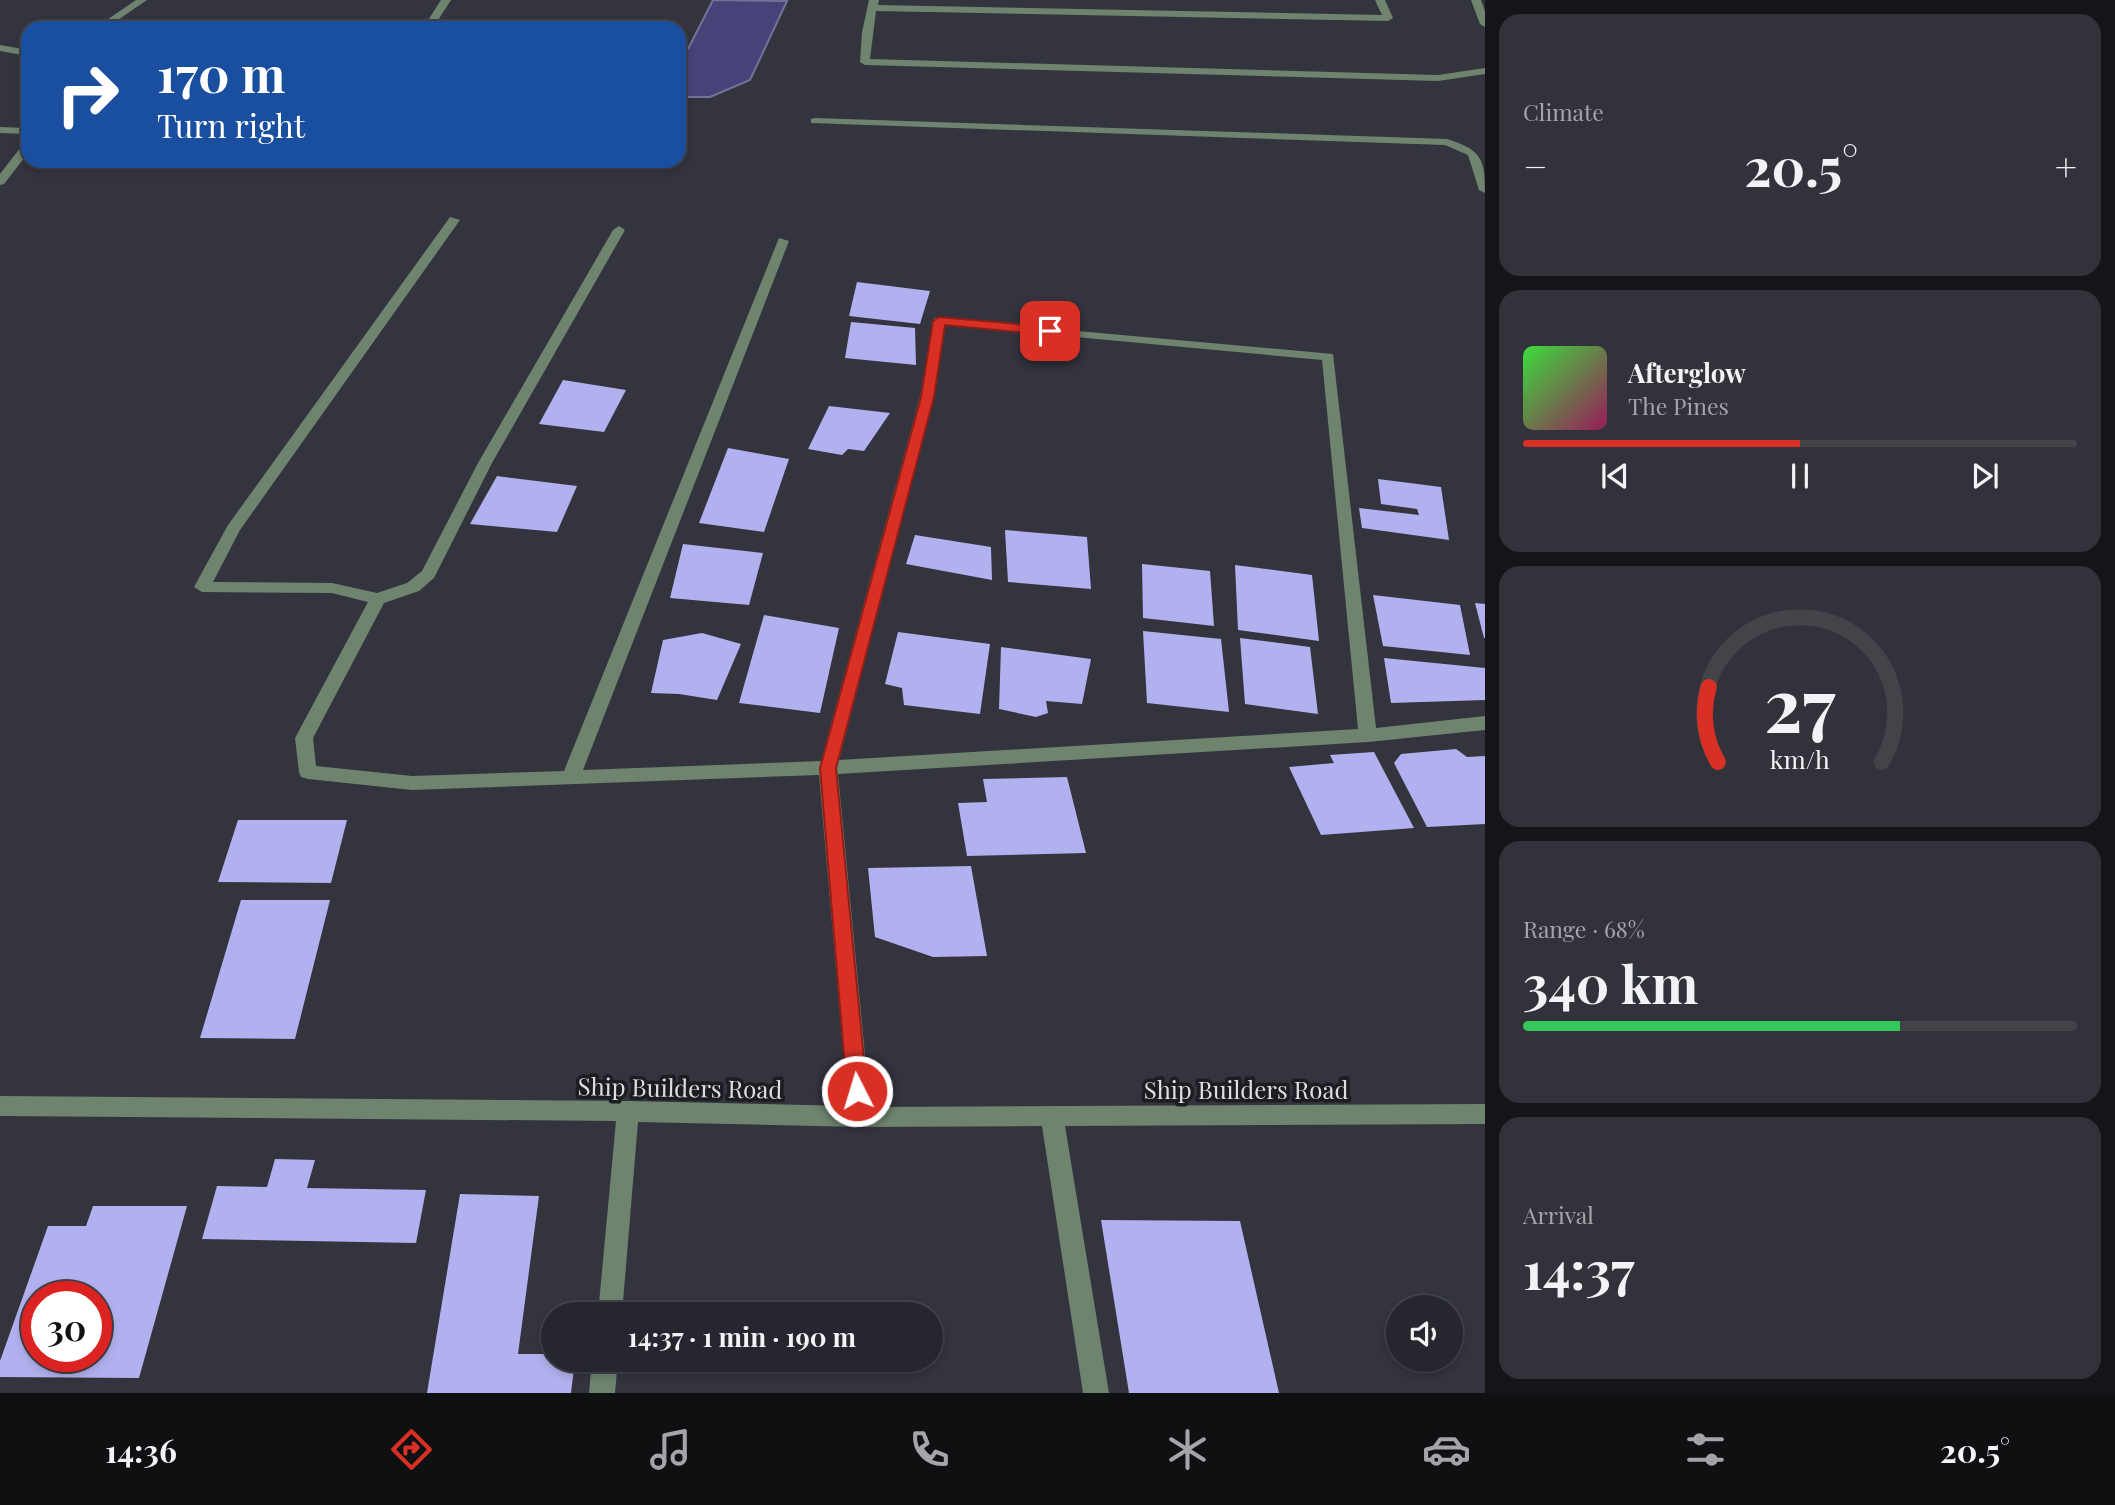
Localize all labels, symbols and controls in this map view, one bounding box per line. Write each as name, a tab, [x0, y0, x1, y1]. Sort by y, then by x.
text: 170 m	[157, 40, 285, 105]
icon: right	[42, 49, 133, 140]
text: Climate	[1523, 96, 1604, 127]
text: Turn right	[157, 103, 305, 146]
text: 20.5°	[1744, 131, 1858, 200]
text: −	[1523, 140, 1548, 191]
text: +	[2055, 140, 2077, 191]
pin	[1020, 301, 1080, 361]
icon: arrive	[1031, 312, 1069, 350]
text: Afterglow	[1628, 355, 1746, 390]
text: The Pines	[1628, 390, 1729, 421]
icon: previous	[1596, 457, 1634, 495]
icon: pause	[1781, 457, 1819, 495]
icon: next	[1966, 457, 2004, 495]
text: 27	[1764, 654, 1836, 751]
text: km/h	[1770, 742, 1830, 775]
text: Range · 68%	[1523, 913, 1645, 944]
text: 340 km	[1523, 948, 1698, 1017]
position arrow	[820, 1054, 894, 1128]
street label: Ship Builders Road	[577, 1069, 783, 1105]
street label: Ship Builders Road	[1144, 1073, 1348, 1105]
text: Arrival	[1523, 1199, 1594, 1230]
text: 14:37	[1523, 1234, 1635, 1303]
speed limit sign: 30	[21, 1281, 112, 1372]
map controls	[1386, 1295, 1463, 1372]
button: sound	[1386, 1295, 1463, 1372]
text: 14:37 · 1 min · 190 m	[628, 1319, 856, 1354]
icon: directions	[387, 1425, 436, 1474]
icon: music	[646, 1425, 695, 1474]
icon: phone	[905, 1425, 954, 1474]
icon: climate	[1163, 1425, 1212, 1474]
icon: car	[1422, 1425, 1471, 1474]
icon: filters	[1681, 1425, 1730, 1474]
text: 14:36	[105, 1428, 177, 1471]
text: 20.5°	[1940, 1428, 2010, 1471]

